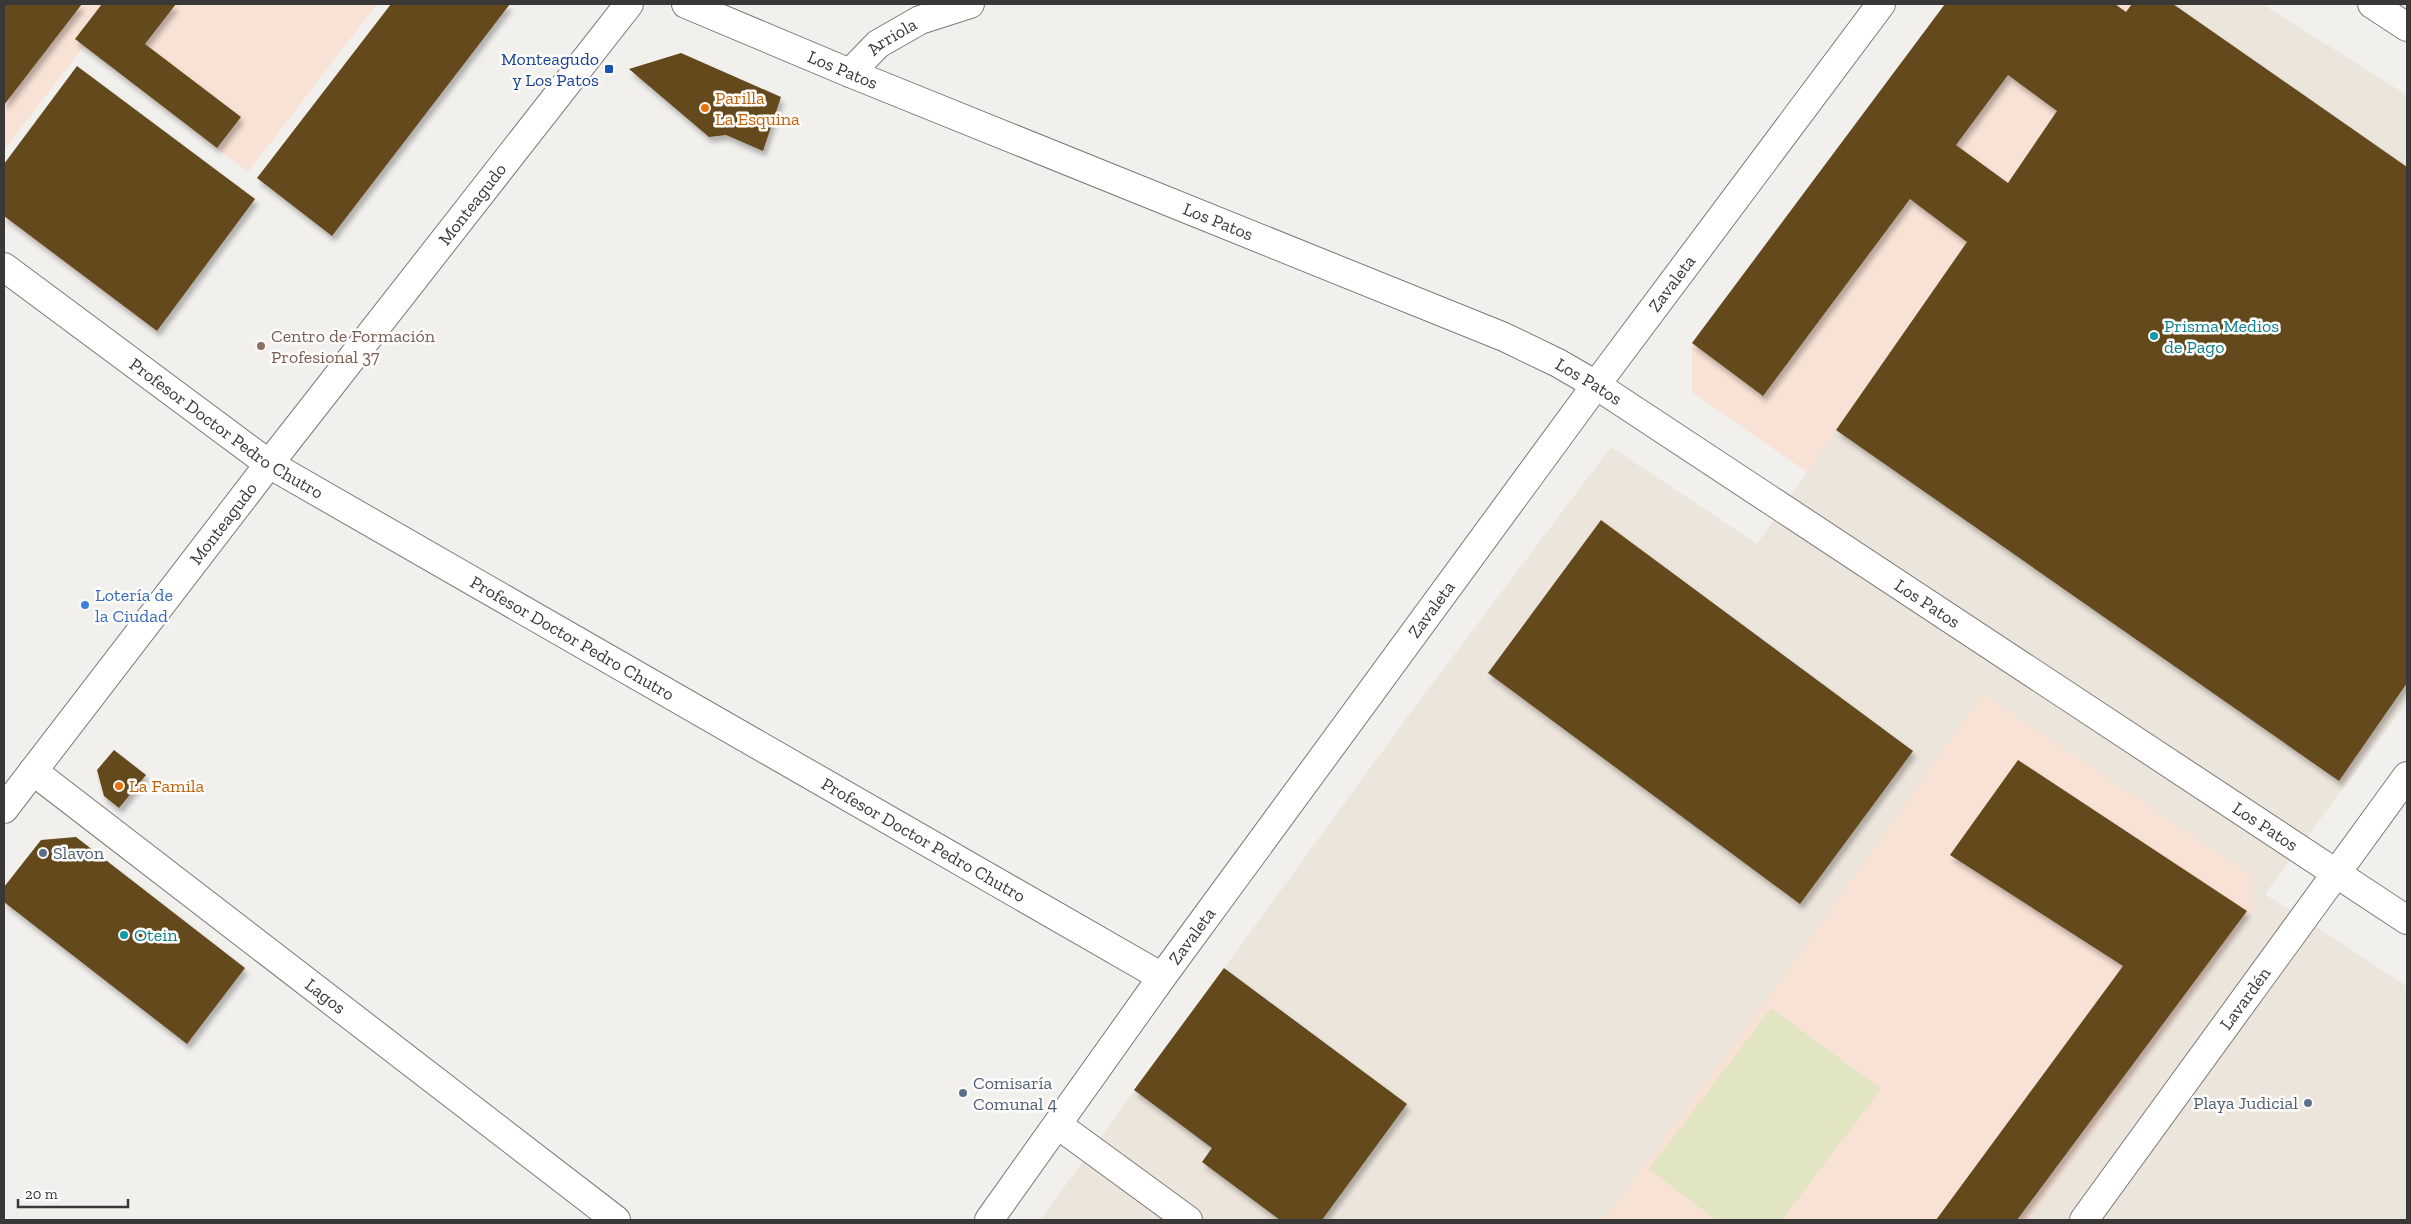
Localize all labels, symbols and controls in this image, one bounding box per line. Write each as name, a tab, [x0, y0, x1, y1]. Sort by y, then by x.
street label: Arriola	[862, 13, 921, 60]
street label: Los Patos	[804, 45, 881, 94]
place label: Monteagudo y Los Patos	[501, 48, 599, 91]
marker: Monteagudo y Los Patos	[603, 63, 615, 75]
place label: Parilla La Esquina	[715, 87, 800, 130]
marker: Parilla La Esquina	[699, 102, 711, 114]
street label: Monteagudo	[434, 159, 511, 250]
street label: Los Patos	[1180, 198, 1257, 246]
street label: Zavaleta	[1644, 251, 1700, 316]
place label: Prisma Medios de Pago	[2164, 315, 2279, 358]
place label: Centro de Formación Profesional 37	[271, 325, 436, 368]
marker: Prisma Medios de Pago	[2148, 330, 2160, 342]
marker: Centro de Formación Profesional 37	[255, 340, 267, 352]
street label: Profesor Doctor Pedro Chutro	[125, 353, 327, 504]
street label: Los Patos	[1552, 353, 1626, 410]
street label: Monteagudo	[185, 478, 262, 569]
street label: Profesor Doctor Pedro Chutro	[466, 571, 678, 706]
street label: Los Patos	[1891, 574, 1964, 633]
street label: Zavaleta	[1403, 576, 1460, 642]
place label: Lotería de la Ciudad	[95, 584, 173, 627]
marker: Lotería de la Ciudad	[79, 599, 91, 611]
street label: Profesor Doctor Pedro Chutro	[818, 773, 1029, 907]
place label: La Famila	[129, 775, 204, 797]
marker: La Famila	[113, 780, 125, 792]
street label: Los Patos	[2229, 797, 2302, 856]
place label: Slavon	[53, 842, 105, 864]
marker: Slavon	[37, 847, 49, 859]
street label: Zavaleta	[1164, 903, 1220, 969]
place label: Otein	[134, 924, 178, 946]
marker: Otein	[118, 929, 130, 941]
street label: Lavardén	[2215, 962, 2276, 1034]
street label: Lagos	[301, 974, 350, 1019]
place label: Comisaría Comunal 4	[973, 1072, 1057, 1115]
marker: Comisaría Comunal 4	[957, 1087, 969, 1099]
place label: Playa Judicial	[2193, 1092, 2298, 1114]
marker: Playa Judicial	[2302, 1097, 2314, 1109]
scale bar	[18, 1176, 128, 1208]
text: 20 m	[25, 1185, 58, 1203]

